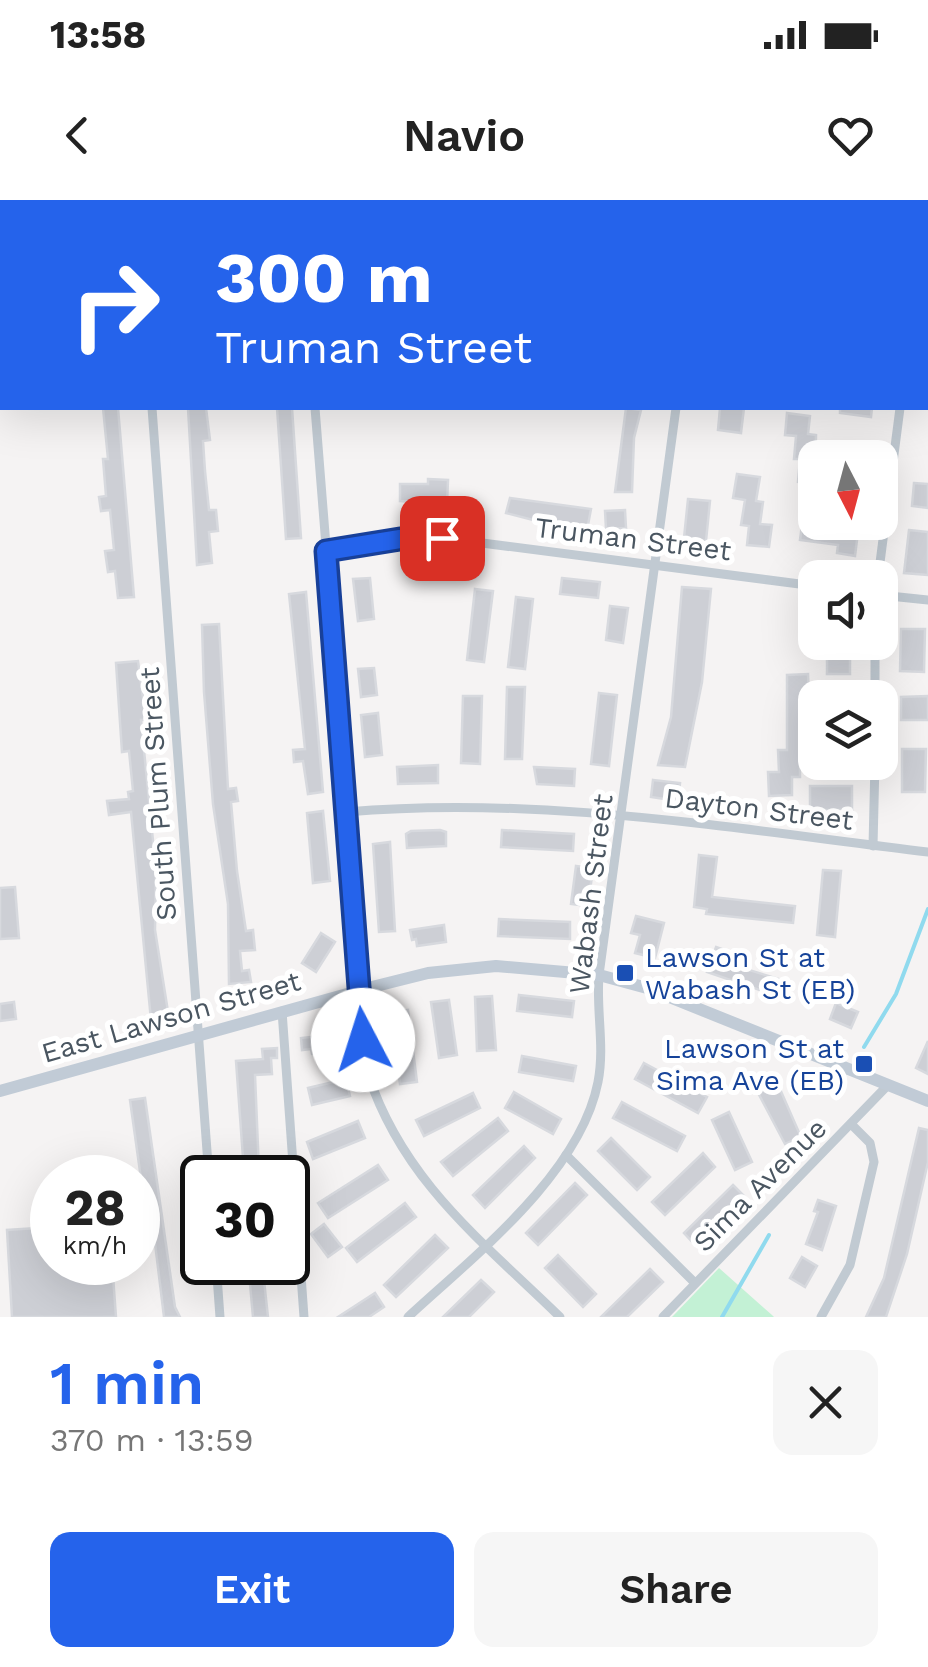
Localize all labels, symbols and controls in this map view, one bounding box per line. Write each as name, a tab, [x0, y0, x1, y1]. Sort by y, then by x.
text: 13:58	[50, 13, 146, 57]
icon: back	[50, 108, 105, 163]
icon: heart	[823, 108, 878, 163]
text: Navio	[403, 109, 525, 162]
text: 300 m	[215, 237, 433, 319]
icon: right	[50, 240, 180, 370]
text: Truman Street	[215, 321, 532, 374]
north arrow	[798, 440, 898, 540]
map controls	[798, 440, 898, 780]
pin	[400, 496, 485, 581]
icon: arrive	[415, 511, 470, 566]
street label: Truman Street	[533, 511, 733, 567]
button: sound	[798, 560, 898, 660]
street label: South Plum Street	[133, 666, 183, 922]
button: layers	[798, 680, 898, 780]
street label: Dayton Street	[663, 781, 855, 837]
street label: Wabash Street	[562, 792, 620, 996]
place label: Lawson St at Wabash St (EB)	[645, 941, 855, 1006]
marker: Lawson St at Wabash St (EB)	[614, 962, 636, 984]
street label: East Lawson Street	[38, 964, 305, 1070]
position arrow	[311, 988, 415, 1092]
place label: Lawson St at Sima Ave (EB)	[656, 1032, 844, 1097]
marker: Lawson St at Sima Ave (EB)	[853, 1053, 875, 1075]
street label: Sima Avenue	[687, 1112, 833, 1258]
speed limit sign: 30	[180, 1155, 310, 1285]
text: 28	[64, 1178, 126, 1237]
text: km/h	[63, 1231, 127, 1260]
text: 1 min	[50, 1348, 204, 1419]
button: close	[773, 1350, 878, 1455]
text: 370 m · 13:59	[50, 1421, 253, 1459]
button: Exit	[50, 1532, 454, 1647]
button: Share	[474, 1532, 878, 1647]

